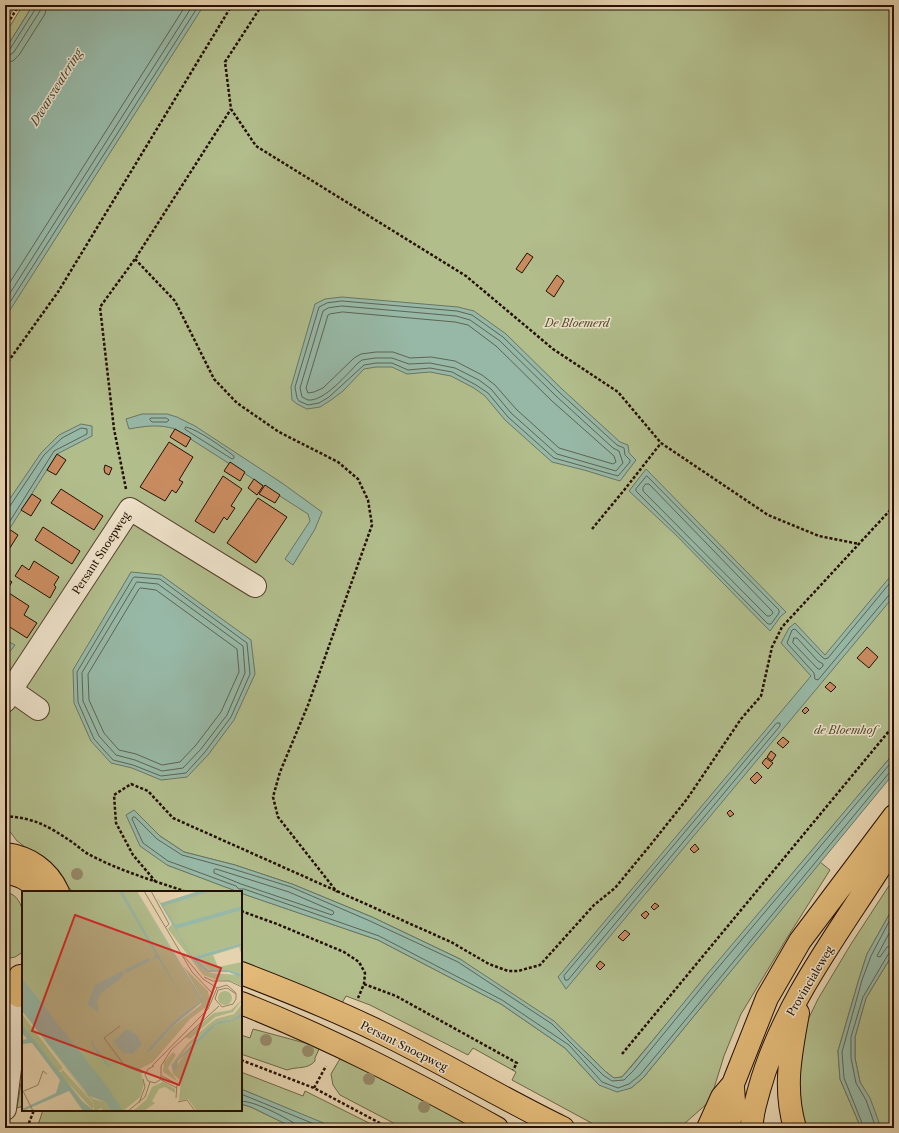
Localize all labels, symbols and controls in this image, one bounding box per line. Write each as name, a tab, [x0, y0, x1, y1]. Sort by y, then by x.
water label: Dwarswatering	[26, 44, 87, 129]
park label: De Bloemerd	[544, 316, 611, 330]
street label: Persant Snoepweg	[69, 509, 133, 597]
park label: de Bloemhof	[814, 723, 881, 737]
inset map	[22, 891, 242, 1111]
street label: Provincialeweg	[784, 943, 837, 1019]
street label: Persant Snoepweg	[358, 1018, 450, 1074]

